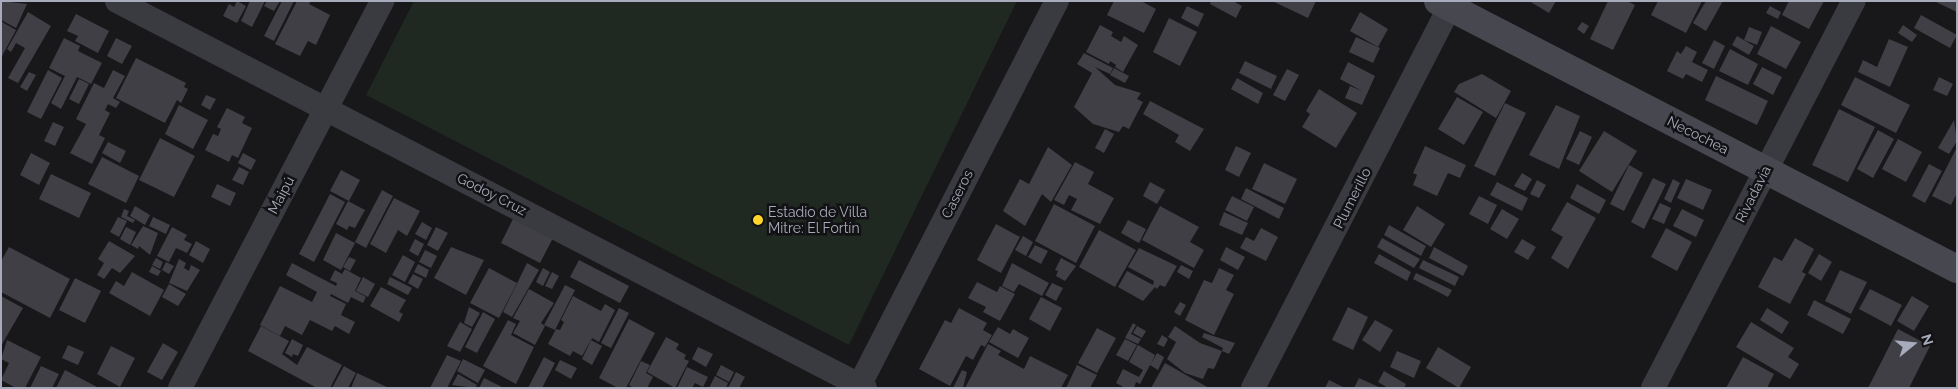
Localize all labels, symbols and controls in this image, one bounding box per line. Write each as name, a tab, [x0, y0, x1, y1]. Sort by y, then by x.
street label: Necochea	[1665, 112, 1731, 158]
street label: Rivadavia	[1732, 163, 1774, 225]
street label: Plumerillo	[1330, 165, 1374, 231]
street label: Caseros	[938, 167, 976, 221]
street label: Godoy Cruz	[454, 169, 530, 219]
street label: Maipú	[264, 173, 298, 217]
place label: Estadio de Villa Mitre: El Fortín	[768, 204, 868, 236]
marker: Estadio de Villa Mitre: El Fortín	[752, 214, 764, 226]
north arrow	[1888, 319, 1938, 369]
text: N	[1918, 332, 1937, 347]

